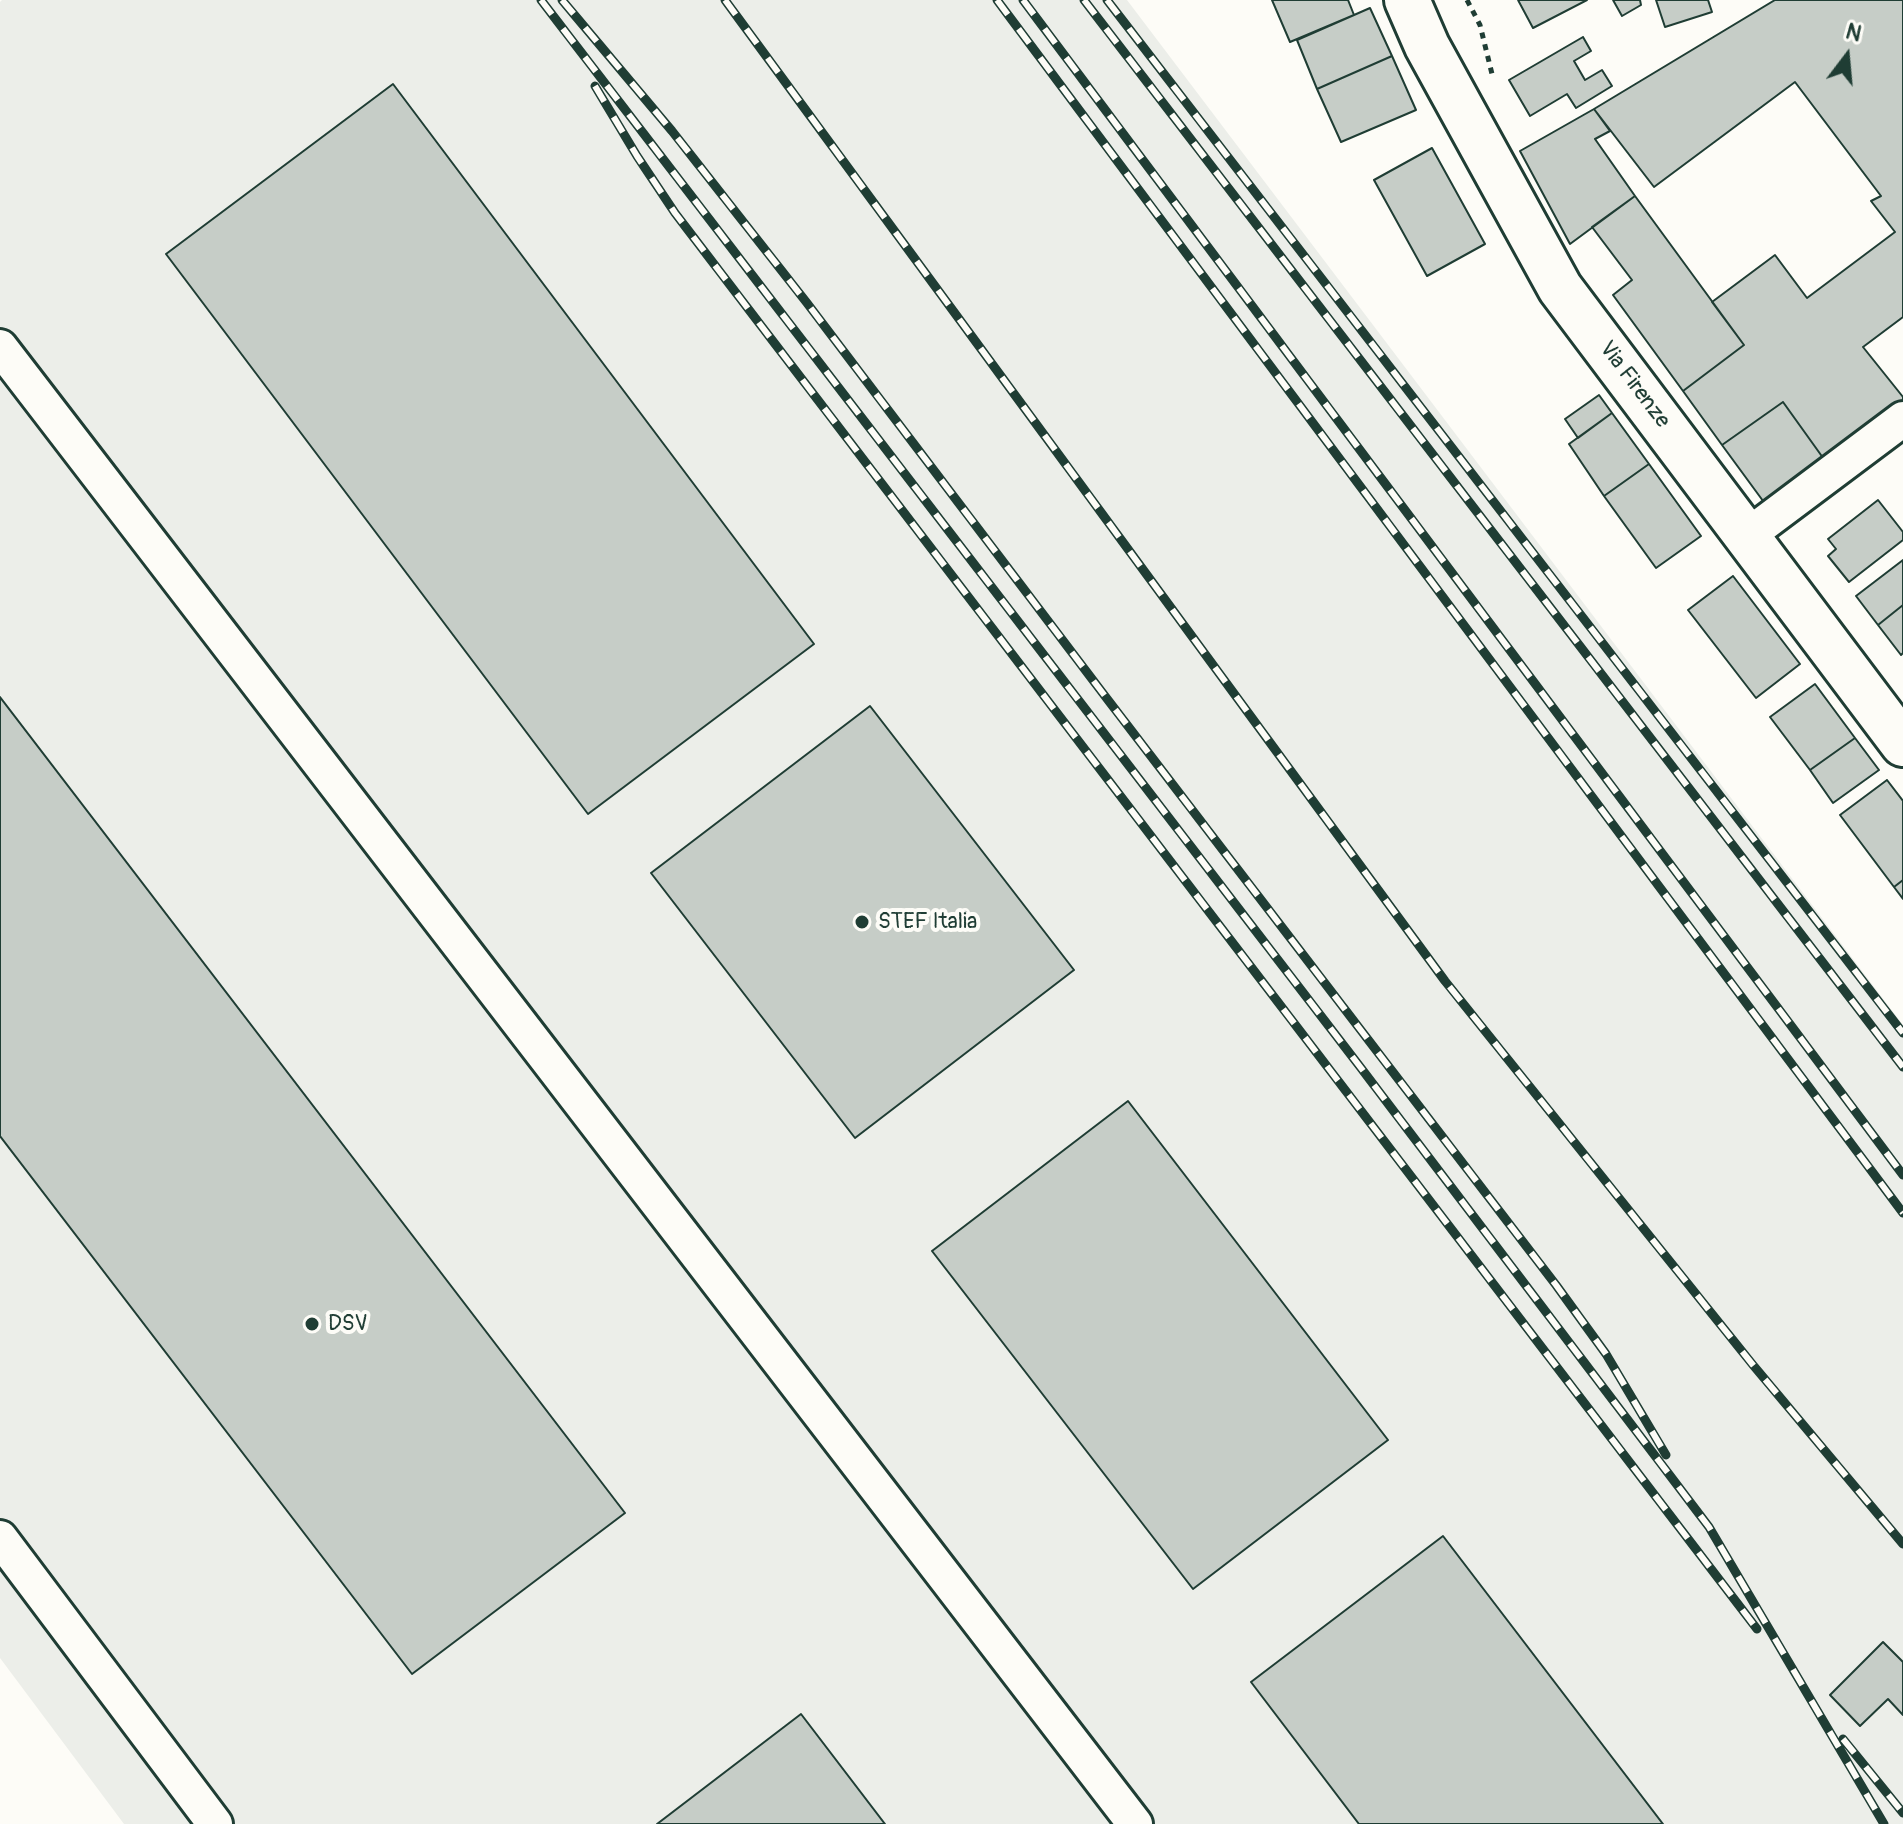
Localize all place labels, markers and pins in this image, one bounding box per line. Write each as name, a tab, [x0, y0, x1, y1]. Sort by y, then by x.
place label: STEF Italia	[878, 909, 977, 935]
marker: STEF Italia	[853, 913, 871, 931]
place label: DSV	[328, 1311, 368, 1337]
marker: DSV	[303, 1315, 321, 1333]

